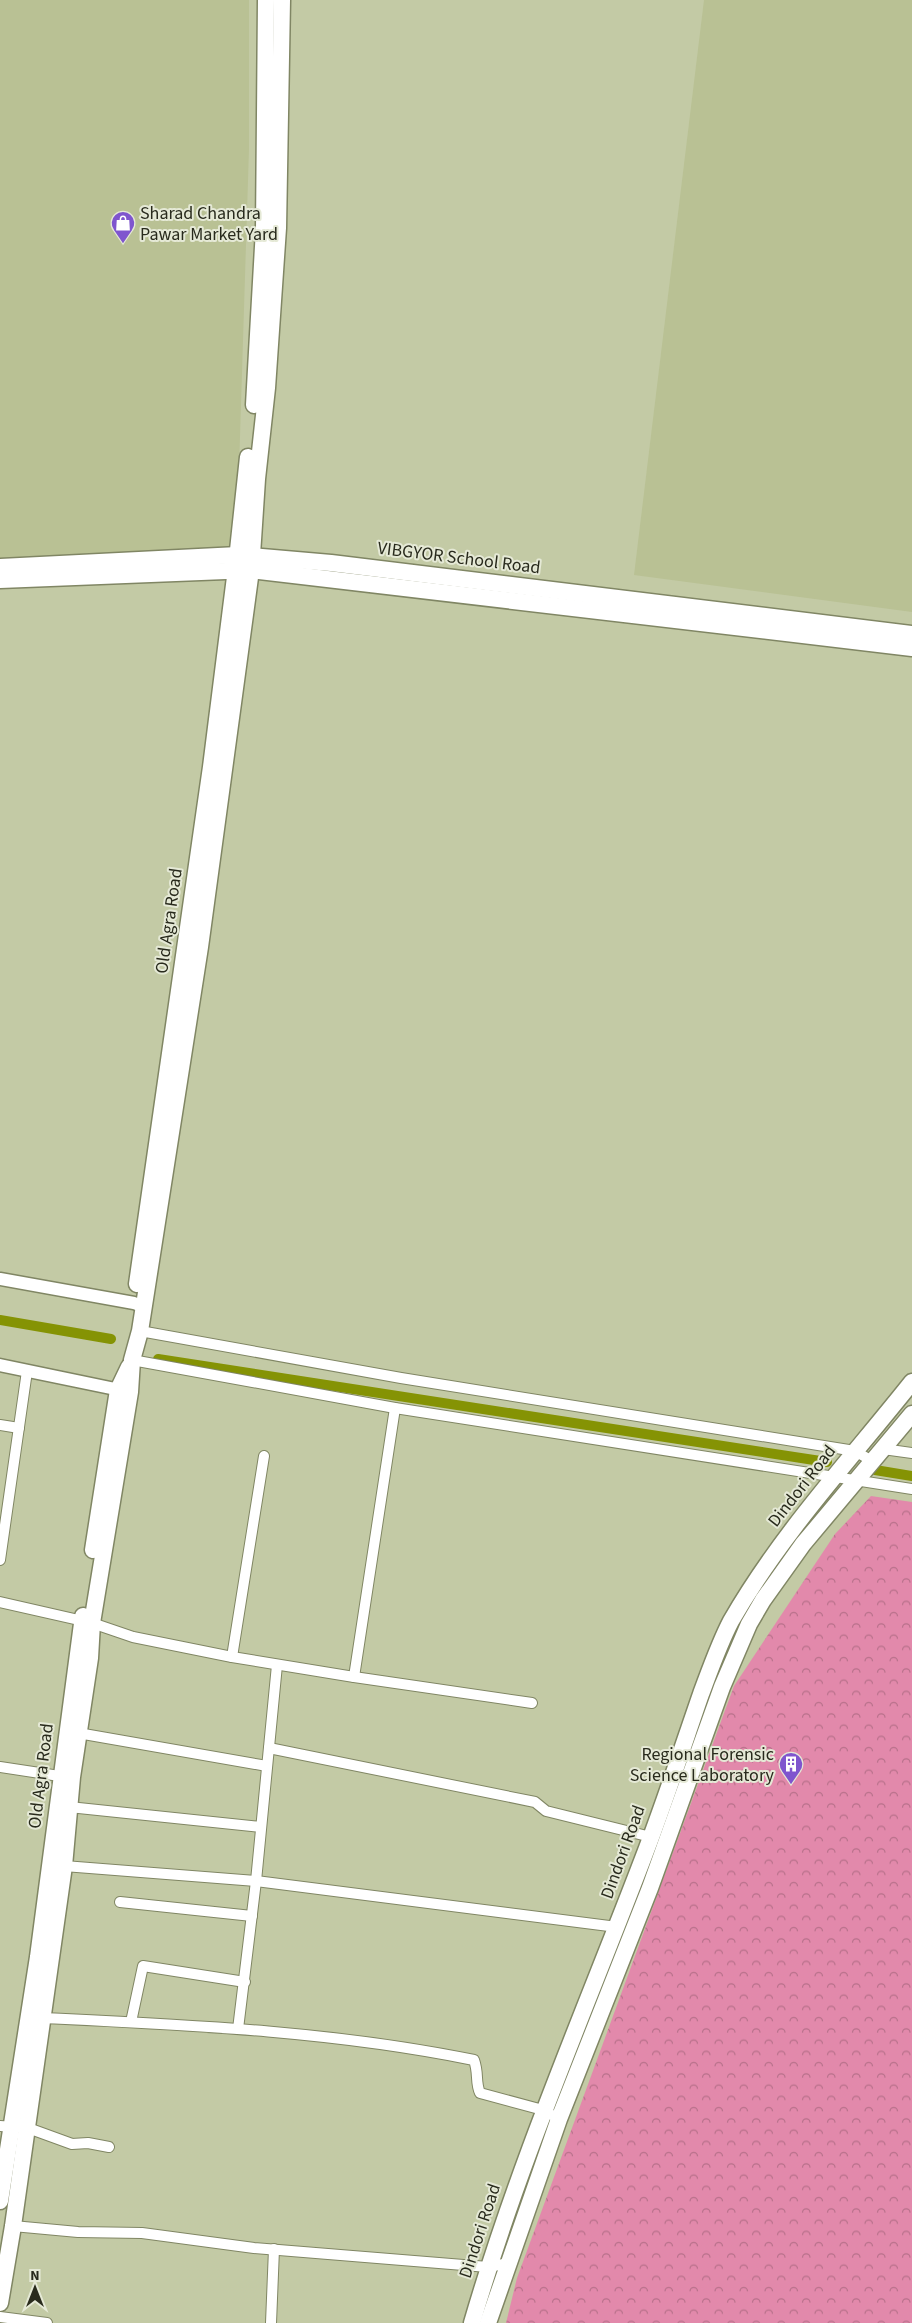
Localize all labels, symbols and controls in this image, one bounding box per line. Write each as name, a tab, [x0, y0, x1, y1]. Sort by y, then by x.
place label: Sharad Chandra Pawar Market Yard	[140, 201, 278, 247]
shop icon: Sharad Chandra Pawar Market Yard	[110, 210, 136, 244]
street label: VIBGYOR School Road	[376, 536, 542, 580]
street label: Old Agra Road	[149, 867, 189, 975]
street label: Dindori Road	[762, 1440, 842, 1532]
street label: Old Agra Road	[22, 1722, 60, 1830]
place label: Regional Forensic Science Laboratory	[630, 1742, 775, 1788]
building icon: Regional Forensic Science Laboratory	[778, 1751, 804, 1785]
street label: Dindori Road	[594, 1802, 652, 1902]
street label: Dindori Road	[453, 2181, 507, 2281]
north arrow	[10, 2263, 60, 2313]
text: N	[30, 2266, 40, 2286]

